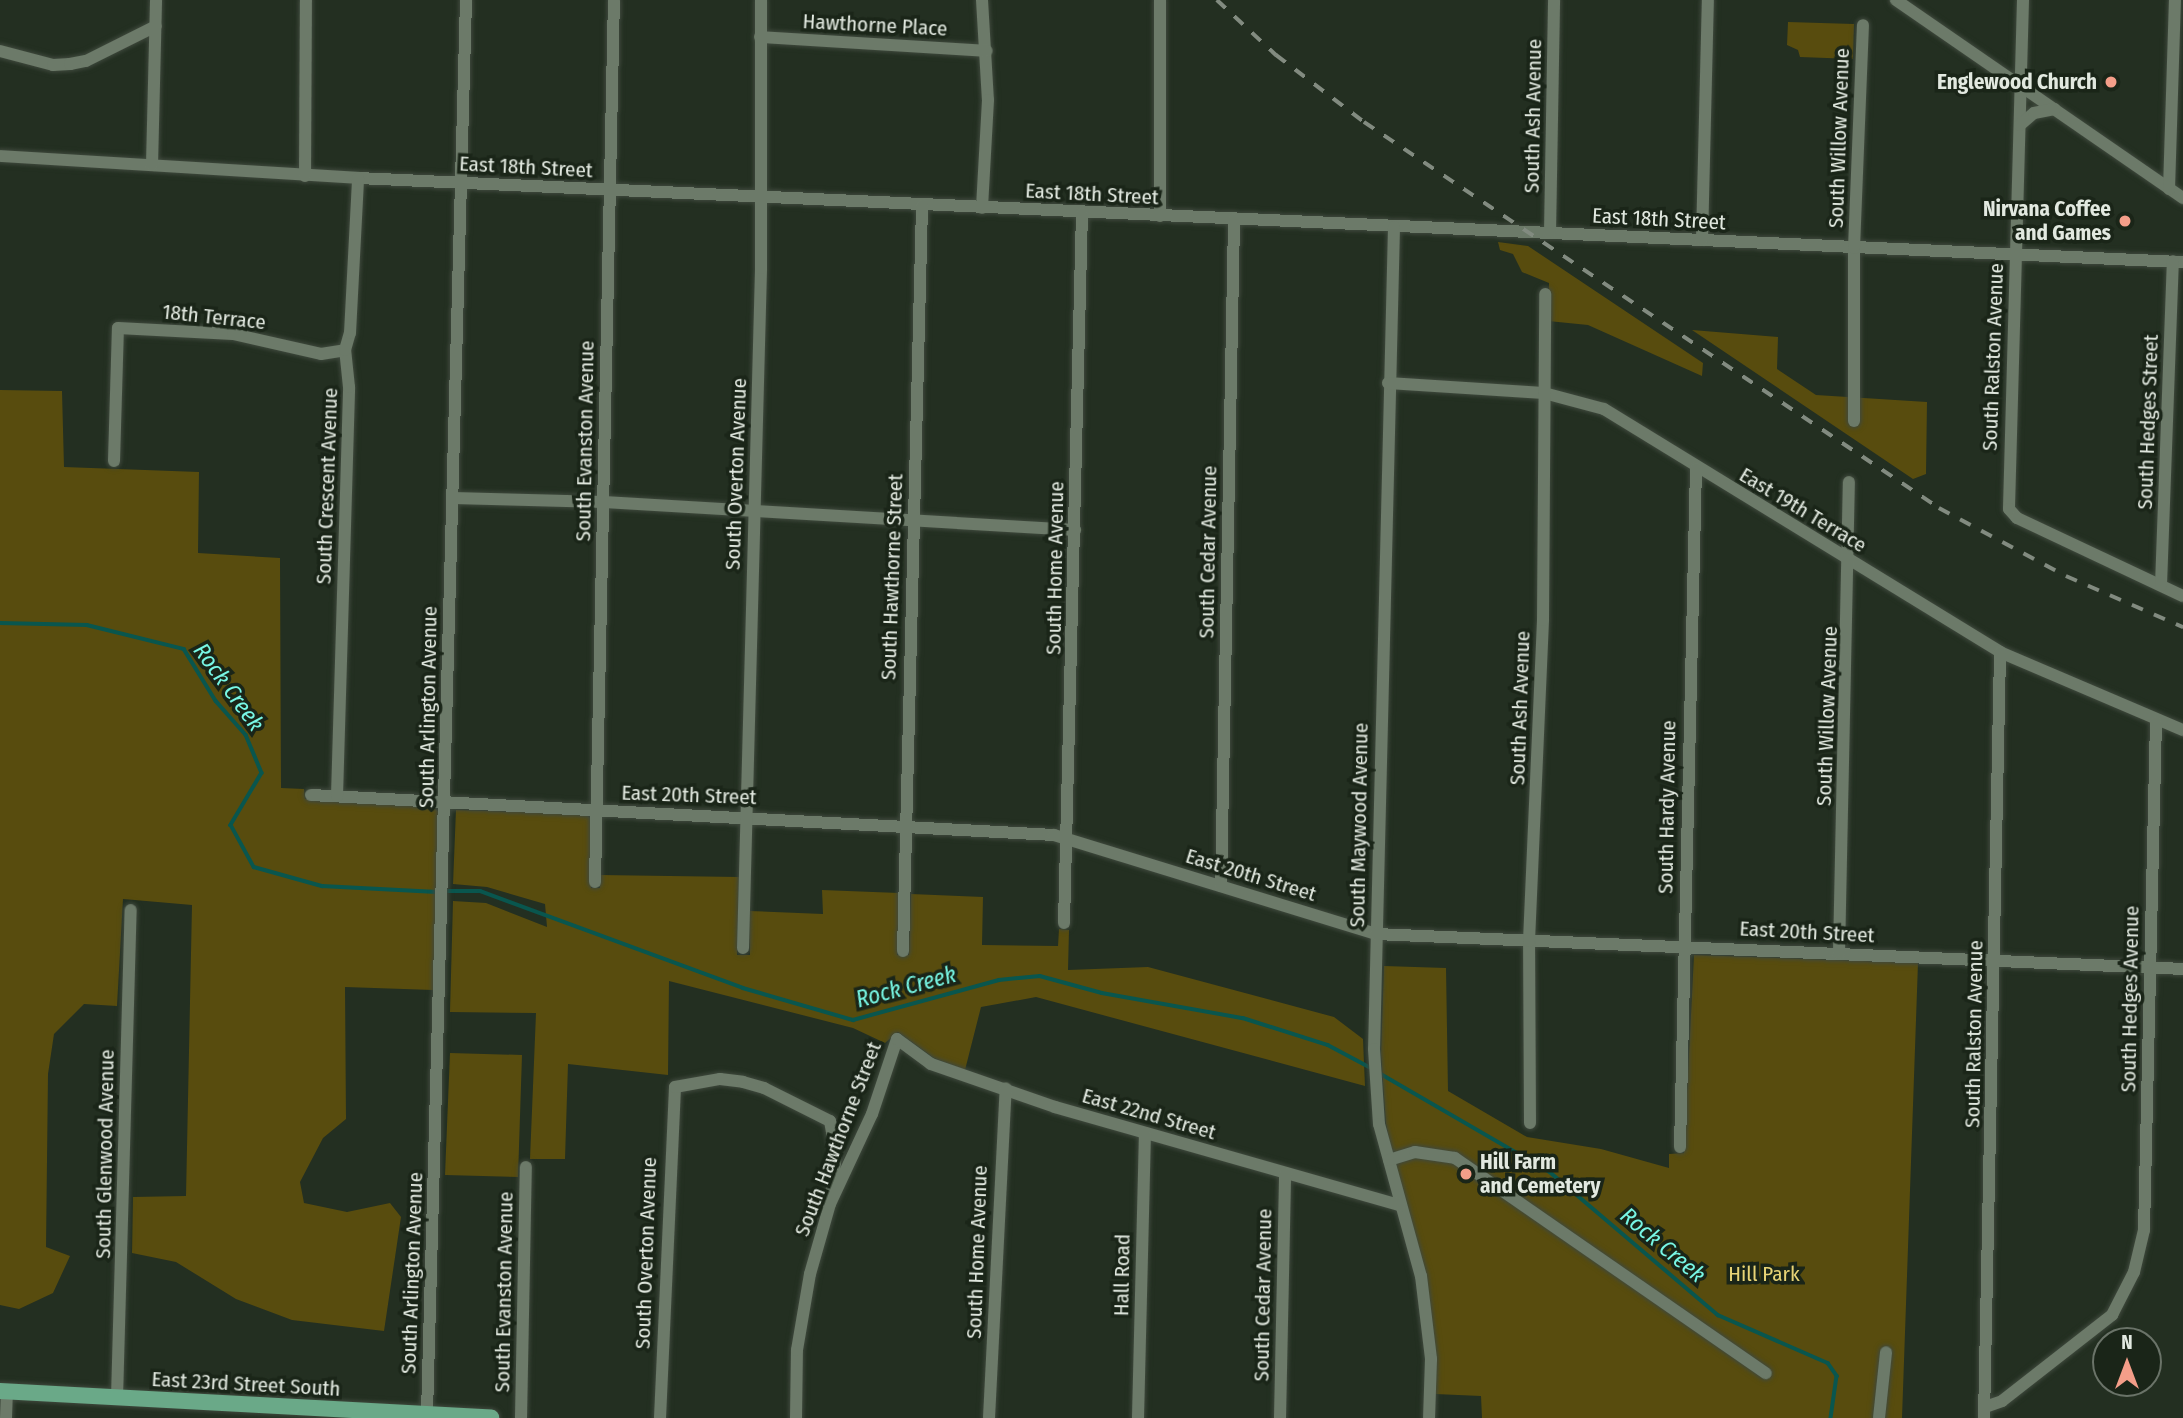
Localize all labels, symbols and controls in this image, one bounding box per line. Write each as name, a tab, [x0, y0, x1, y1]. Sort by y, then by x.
street label: Hawthorne Place	[802, 9, 948, 41]
street label: South Ash Avenue	[1519, 39, 1547, 193]
street label: South Willow Avenue	[1823, 48, 1855, 228]
place label: Englewood Church	[1937, 69, 2097, 95]
marker: Englewood Church	[2103, 74, 2119, 90]
street label: East 18th Street	[459, 151, 593, 183]
street label: East 18th Street	[1025, 178, 1159, 210]
place label: Nirvana Coffee and Games	[1983, 196, 2111, 246]
street label: East 18th Street	[1592, 203, 1726, 235]
marker: Nirvana Coffee and Games	[2117, 213, 2133, 229]
street label: South Ralston Avenue	[1977, 263, 2009, 451]
street label: 18th Terrace	[161, 299, 267, 335]
street label: South Hedges Street	[2132, 334, 2164, 510]
street label: South Evanston Avenue	[571, 340, 599, 542]
street label: South Overton Avenue	[720, 378, 752, 570]
street label: South Crescent Avenue	[311, 387, 343, 585]
street label: East 19th Terrace	[1735, 462, 1871, 558]
street label: South Cedar Avenue	[1194, 465, 1222, 639]
street label: South Hawthorne Street	[876, 473, 908, 681]
street label: South Home Avenue	[1041, 481, 1069, 655]
street label: South Arlington Avenue	[414, 606, 442, 808]
street label: South Willow Avenue	[1811, 626, 1843, 806]
street label: South Ash Avenue	[1505, 630, 1535, 786]
water label: Rock Creek	[188, 637, 270, 737]
street label: South Hardy Avenue	[1653, 720, 1681, 894]
street label: South Maywood Avenue	[1345, 722, 1373, 928]
street label: East 20th Street	[621, 780, 757, 810]
street label: East 20th Street	[1183, 843, 1319, 907]
street label: South Hedges Avenue	[2116, 906, 2144, 1092]
street label: East 20th Street	[1739, 916, 1875, 948]
street label: South Ralston Avenue	[1960, 940, 1988, 1128]
water label: Rock Creek	[853, 960, 959, 1014]
street label: South Hawthorne Street	[789, 1038, 887, 1240]
street label: South Glenwood Avenue	[91, 1049, 119, 1259]
street label: East 22nd Street	[1079, 1083, 1219, 1145]
place label: Hill Farm and Cemetery	[1480, 1149, 1600, 1199]
street label: South Overton Avenue	[630, 1157, 662, 1349]
street label: South Home Avenue	[961, 1165, 993, 1339]
marker: Hill Farm and Cemetery	[1458, 1166, 1474, 1182]
street label: South Arlington Avenue	[396, 1172, 428, 1374]
street label: South Evanston Avenue	[490, 1191, 518, 1393]
water label: Rock Creek	[1615, 1202, 1711, 1288]
street label: South Cedar Avenue	[1249, 1208, 1277, 1382]
street label: Hall Road	[1109, 1234, 1135, 1316]
park label: Hill Park	[1728, 1261, 1800, 1287]
north arrow	[2092, 1327, 2162, 1397]
text: N	[2121, 1331, 2133, 1354]
street label: East 23rd Street South	[151, 1366, 341, 1402]

